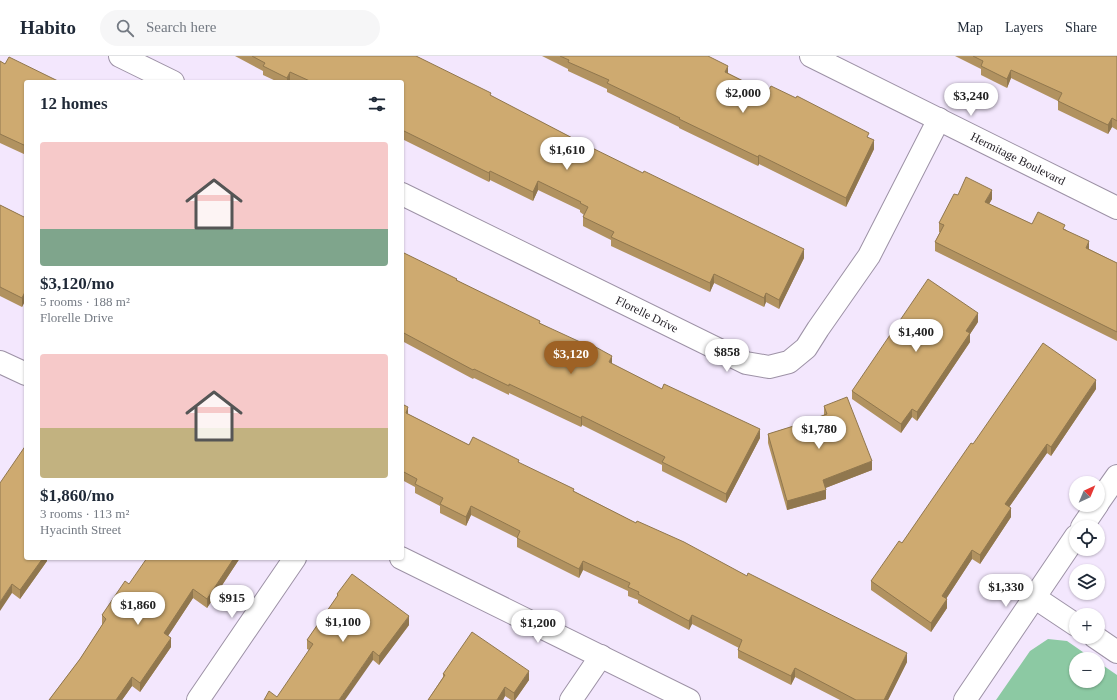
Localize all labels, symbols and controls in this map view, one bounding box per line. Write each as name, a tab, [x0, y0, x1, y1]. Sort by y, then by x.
search box	[100, 10, 380, 46]
text: Habito	[20, 17, 76, 38]
icon: search	[114, 17, 136, 39]
text: Search here	[146, 19, 216, 35]
text: Map	[957, 20, 983, 35]
text: Layers	[1005, 20, 1043, 35]
text: Share	[1065, 20, 1097, 35]
pin: $2,000	[710, 80, 776, 114]
pin: $3,240	[938, 83, 1004, 117]
text: $2,000	[725, 85, 761, 100]
text: $3,240	[953, 88, 989, 103]
icon: filters	[366, 93, 388, 115]
text: 12 homes	[40, 94, 108, 113]
street label: Hermitage Boulevard	[968, 129, 1067, 188]
pin: $1,610	[534, 137, 600, 171]
text: $1,610	[549, 142, 585, 157]
icon: home	[178, 168, 250, 240]
text: $3,120/mo	[40, 274, 114, 293]
street label: Florelle Drive	[614, 293, 681, 336]
text: 5 rooms · 188 m²	[40, 294, 130, 309]
text: Florelle Drive	[40, 310, 113, 325]
pin: $1,400	[883, 319, 949, 353]
text: $1,400	[898, 324, 934, 339]
pin: $858	[703, 339, 751, 373]
pin: $3,120	[538, 341, 604, 375]
text: $858	[714, 344, 740, 359]
text: $3,120	[553, 346, 589, 361]
icon: home	[178, 380, 250, 452]
pin: $1,780	[786, 416, 852, 450]
text: $1,780	[801, 421, 837, 436]
north arrow	[1069, 476, 1105, 512]
map controls	[1069, 476, 1105, 688]
text: $1,860/mo	[40, 486, 114, 505]
text: 3 rooms · 113 m²	[40, 506, 129, 521]
button: locate	[1069, 520, 1105, 556]
text: Hyacinth Street	[40, 522, 121, 537]
button: layers	[1069, 564, 1105, 600]
pin: $1,330	[973, 574, 1039, 608]
text: $1,330	[988, 579, 1024, 594]
pin: $915	[208, 585, 256, 619]
text: $915	[219, 590, 245, 605]
pin: $1,860	[105, 592, 171, 626]
text: $1,860	[120, 597, 156, 612]
button: +	[1069, 608, 1105, 644]
pin: $1,100	[310, 609, 376, 643]
pin: $1,200	[505, 610, 571, 644]
text: $1,100	[325, 614, 361, 629]
text: $1,200	[520, 615, 556, 630]
button: −	[1069, 652, 1105, 688]

